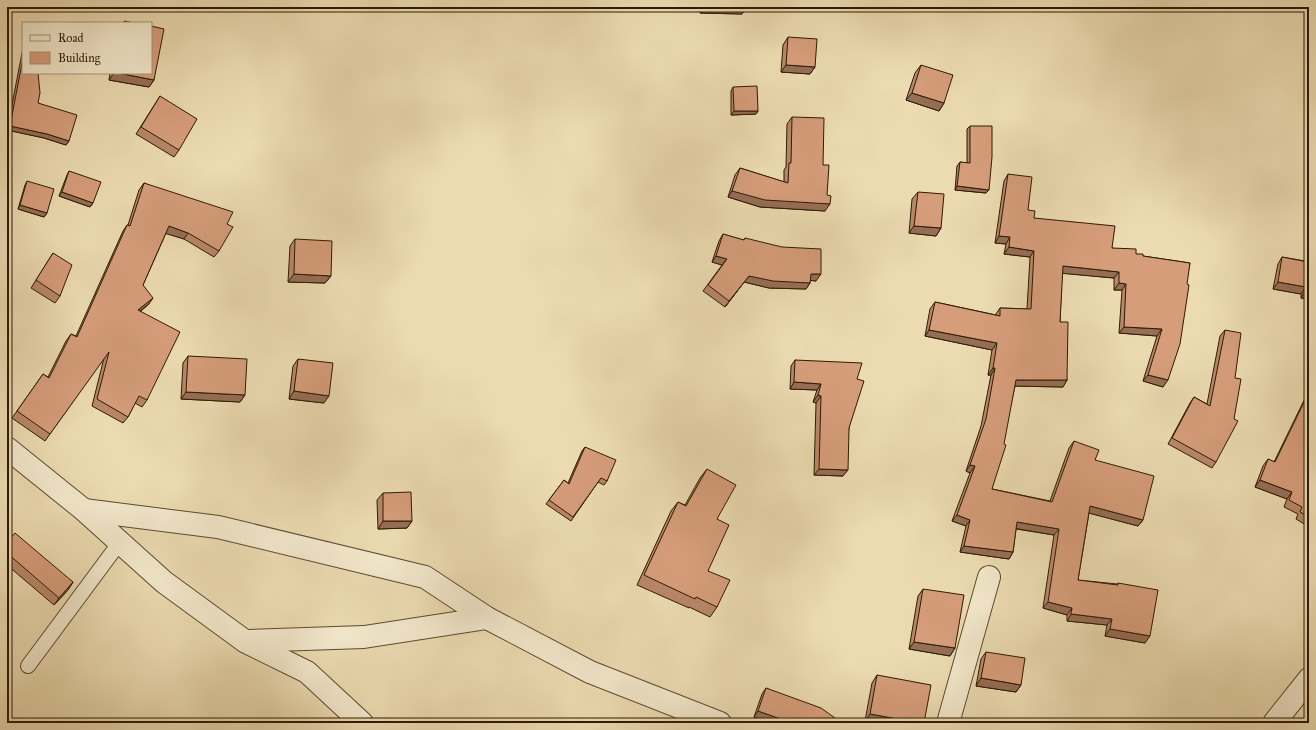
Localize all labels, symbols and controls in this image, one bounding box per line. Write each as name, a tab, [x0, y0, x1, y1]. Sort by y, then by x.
legend	[22, 22, 152, 74]
text: Road	[58, 31, 84, 45]
text: Building	[58, 51, 101, 66]

